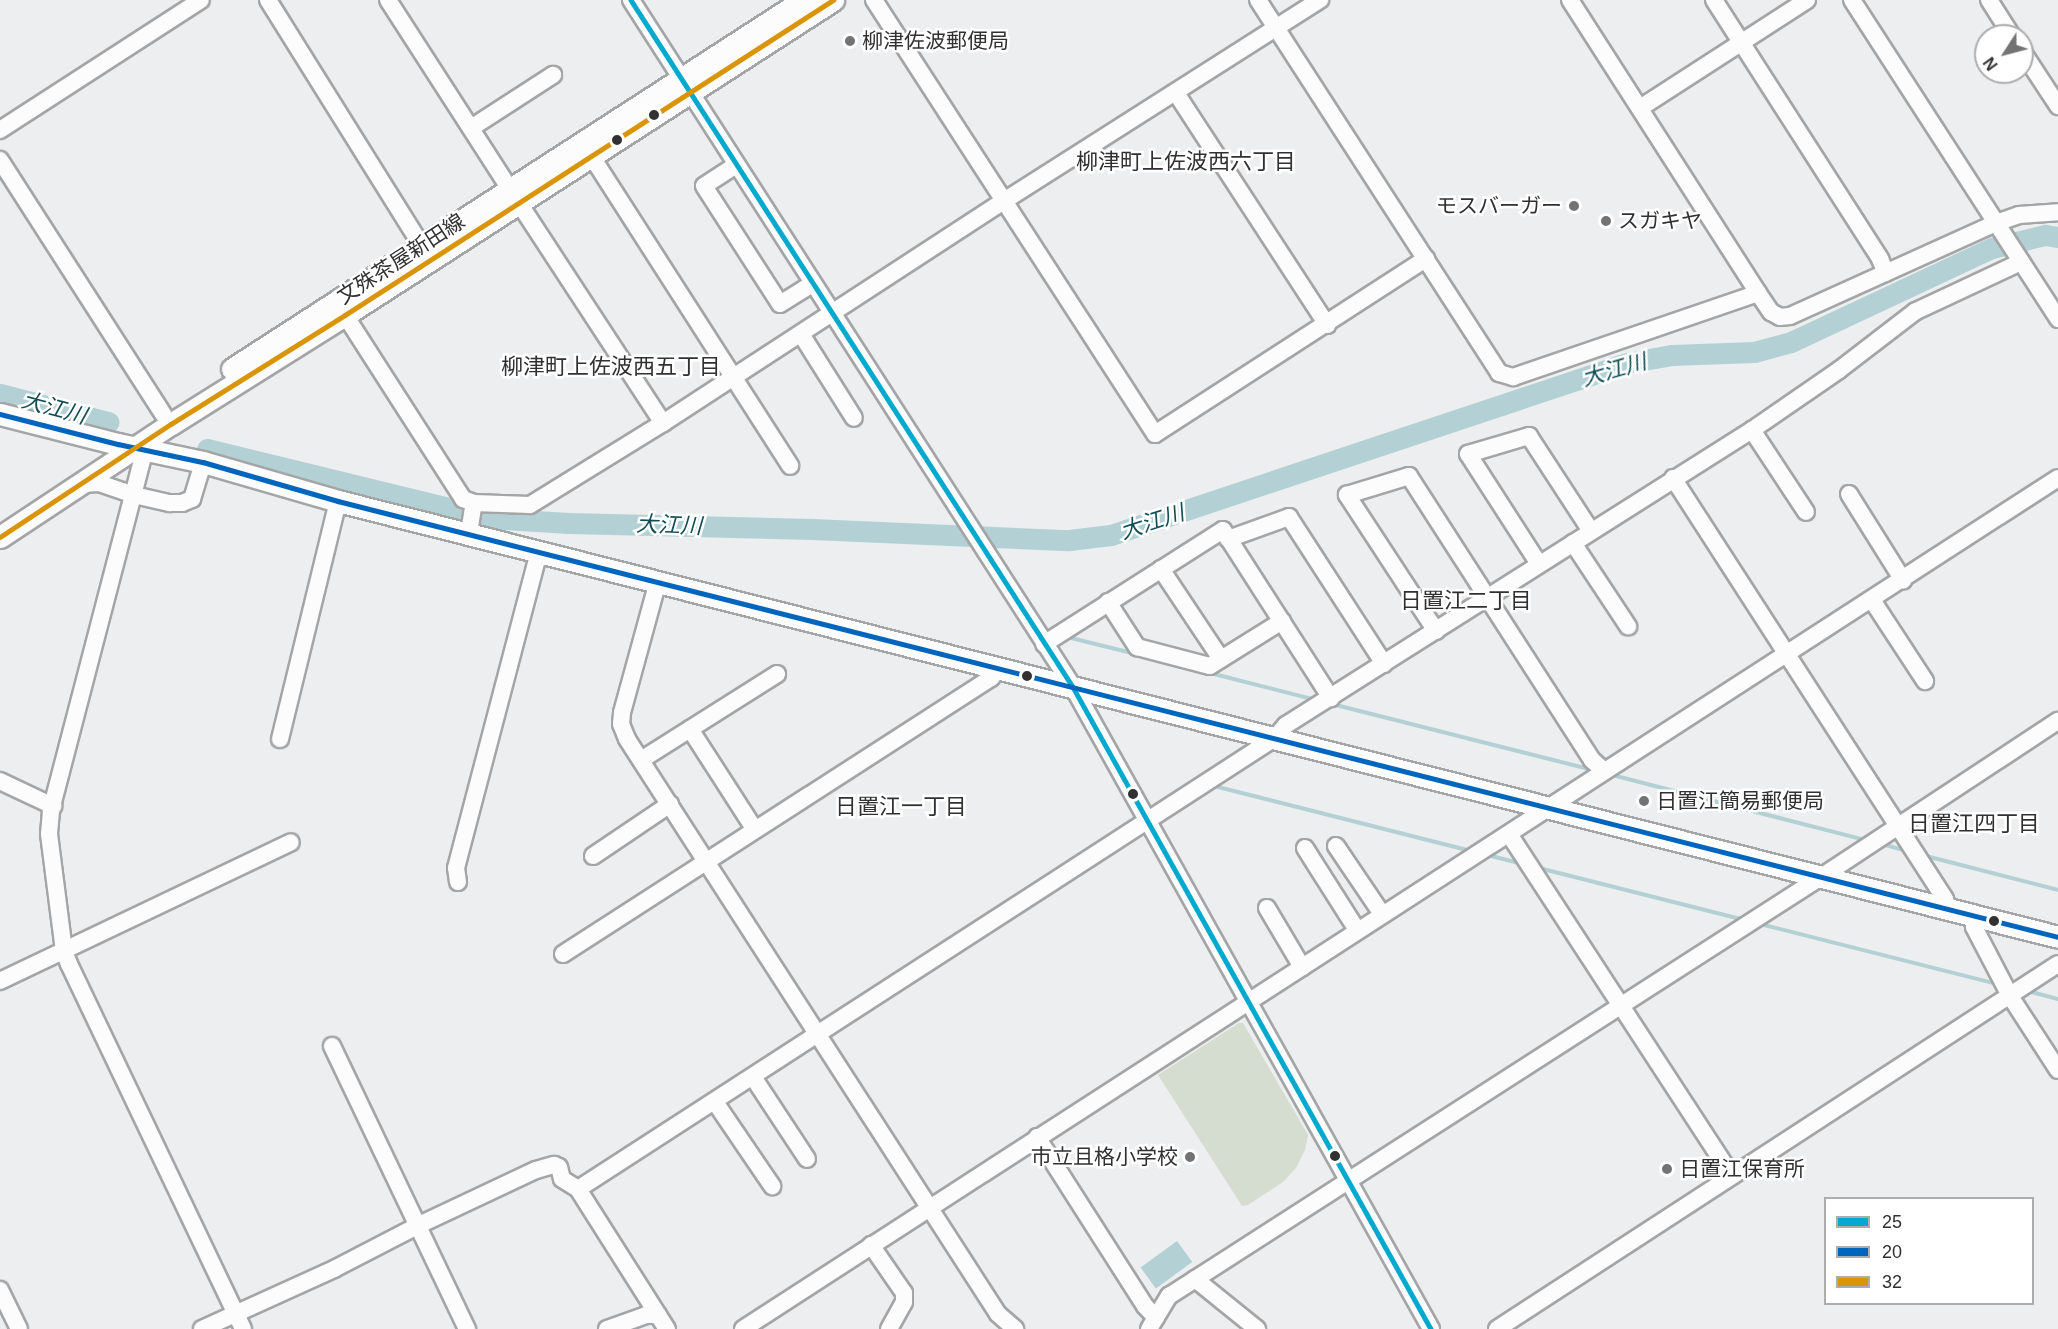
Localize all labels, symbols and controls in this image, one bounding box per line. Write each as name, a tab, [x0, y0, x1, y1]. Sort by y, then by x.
north arrow	[1974, 24, 2034, 84]
place label: 柳津佐波郵便局	[862, 28, 1009, 54]
marker: 柳津佐波郵便局	[843, 34, 857, 48]
text: N	[1980, 54, 2001, 73]
unlabelled marker	[648, 109, 660, 121]
unlabelled marker	[611, 134, 623, 146]
district label: 柳津町上佐波西六丁目	[1076, 149, 1296, 175]
place label: モスバーガー	[1436, 193, 1562, 219]
marker: モスバーガー	[1567, 199, 1581, 213]
street label: 文殊茶屋新田線	[332, 208, 470, 310]
place label: スガキヤ	[1618, 208, 1702, 234]
marker: スガキヤ	[1599, 214, 1613, 228]
water label: 大江川	[1579, 348, 1649, 392]
district label: 柳津町上佐波西五丁目	[501, 354, 721, 380]
water label: 大江川	[19, 387, 89, 429]
water label: 大江川	[1117, 499, 1187, 545]
water label: 大江川	[636, 511, 702, 539]
district label: 日置江二丁目	[1400, 588, 1532, 614]
unlabelled marker	[1021, 670, 1033, 682]
unlabelled marker	[1127, 788, 1139, 800]
place label: 日置江簡易郵便局	[1656, 788, 1824, 814]
district label: 日置江一丁目	[835, 794, 967, 820]
marker: 日置江簡易郵便局	[1637, 794, 1651, 808]
district label: 日置江四丁目	[1908, 811, 2040, 837]
unlabelled marker	[1988, 915, 2000, 927]
place label: 市立且格小学校	[1031, 1144, 1178, 1170]
marker: 市立且格小学校	[1183, 1150, 1197, 1164]
unlabelled marker	[1329, 1150, 1341, 1162]
place label: 日置江保育所	[1679, 1156, 1805, 1182]
marker: 日置江保育所	[1660, 1162, 1674, 1176]
legend	[1824, 1197, 2034, 1305]
text: 25	[1882, 1212, 1902, 1232]
text: 20	[1882, 1242, 1902, 1262]
text: 32	[1882, 1272, 1902, 1292]

